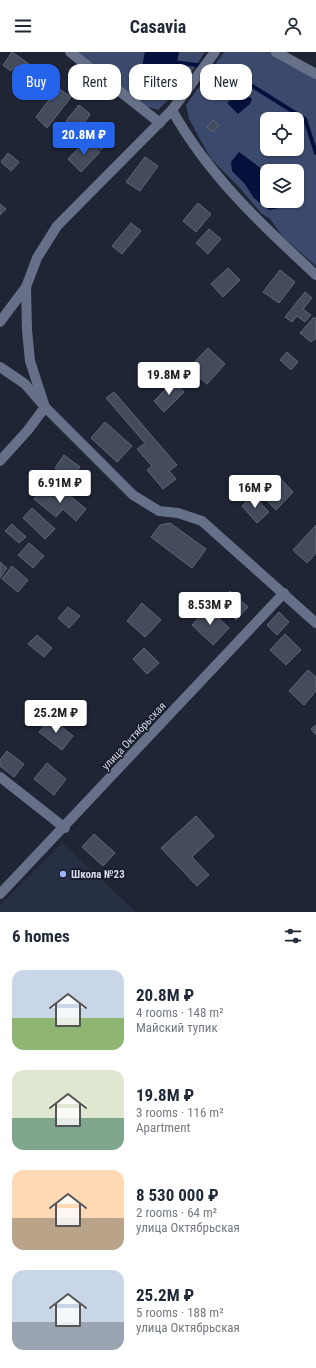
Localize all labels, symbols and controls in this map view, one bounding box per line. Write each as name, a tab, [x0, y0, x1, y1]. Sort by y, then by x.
icon: menu	[12, 15, 34, 37]
icon: person	[282, 15, 304, 37]
text: Casavia	[130, 16, 186, 37]
chip: Buy	[12, 64, 60, 100]
chip: Rent	[68, 64, 121, 100]
chip: Filters	[129, 64, 192, 100]
chip: New	[200, 64, 252, 100]
map controls	[260, 112, 304, 208]
button: locate	[260, 112, 304, 156]
pin: 20.8M ₽	[47, 122, 121, 156]
text: 20.8M ₽	[62, 127, 106, 142]
button: layers	[260, 164, 304, 208]
pin: 19.8M ₽	[132, 362, 206, 396]
text: 19.8M ₽	[147, 367, 191, 382]
pin: 6.91M ₽	[23, 470, 97, 504]
text: 6.91M ₽	[38, 475, 82, 490]
pin: 16M ₽	[227, 475, 283, 509]
text: 16M ₽	[238, 480, 272, 495]
pin: 8.53M ₽	[173, 592, 247, 626]
text: 8.53M ₽	[188, 597, 232, 612]
street label: улица Октябрьская	[99, 699, 169, 773]
pin: 25.2M ₽	[19, 700, 93, 734]
text: 25.2M ₽	[34, 705, 78, 720]
place label: Школа №23	[71, 868, 125, 881]
marker: Школа №23	[58, 869, 68, 879]
icon: filters	[282, 925, 304, 947]
text: 6 homes	[12, 926, 70, 946]
text: 20.8M ₽	[136, 985, 194, 1005]
icon: home	[44, 986, 92, 1034]
text: 4 rooms · 148 m²	[136, 1005, 223, 1020]
text: Майский тупик	[136, 1020, 218, 1035]
text: 19.8M ₽	[136, 1085, 194, 1105]
icon: home	[44, 1086, 92, 1134]
text: 3 rooms · 116 m²	[136, 1105, 223, 1120]
text: Apartment	[136, 1120, 190, 1135]
text: 8 530 000 ₽	[136, 1185, 219, 1205]
icon: home	[44, 1186, 92, 1234]
text: 2 rooms · 64 m²	[136, 1205, 217, 1220]
text: улица Октябрьская	[136, 1220, 240, 1235]
text: 25.2M ₽	[136, 1285, 194, 1305]
icon: home	[44, 1286, 92, 1334]
text: 5 rooms · 188 m²	[136, 1305, 223, 1320]
text: улица Октябрьская	[136, 1320, 240, 1335]

